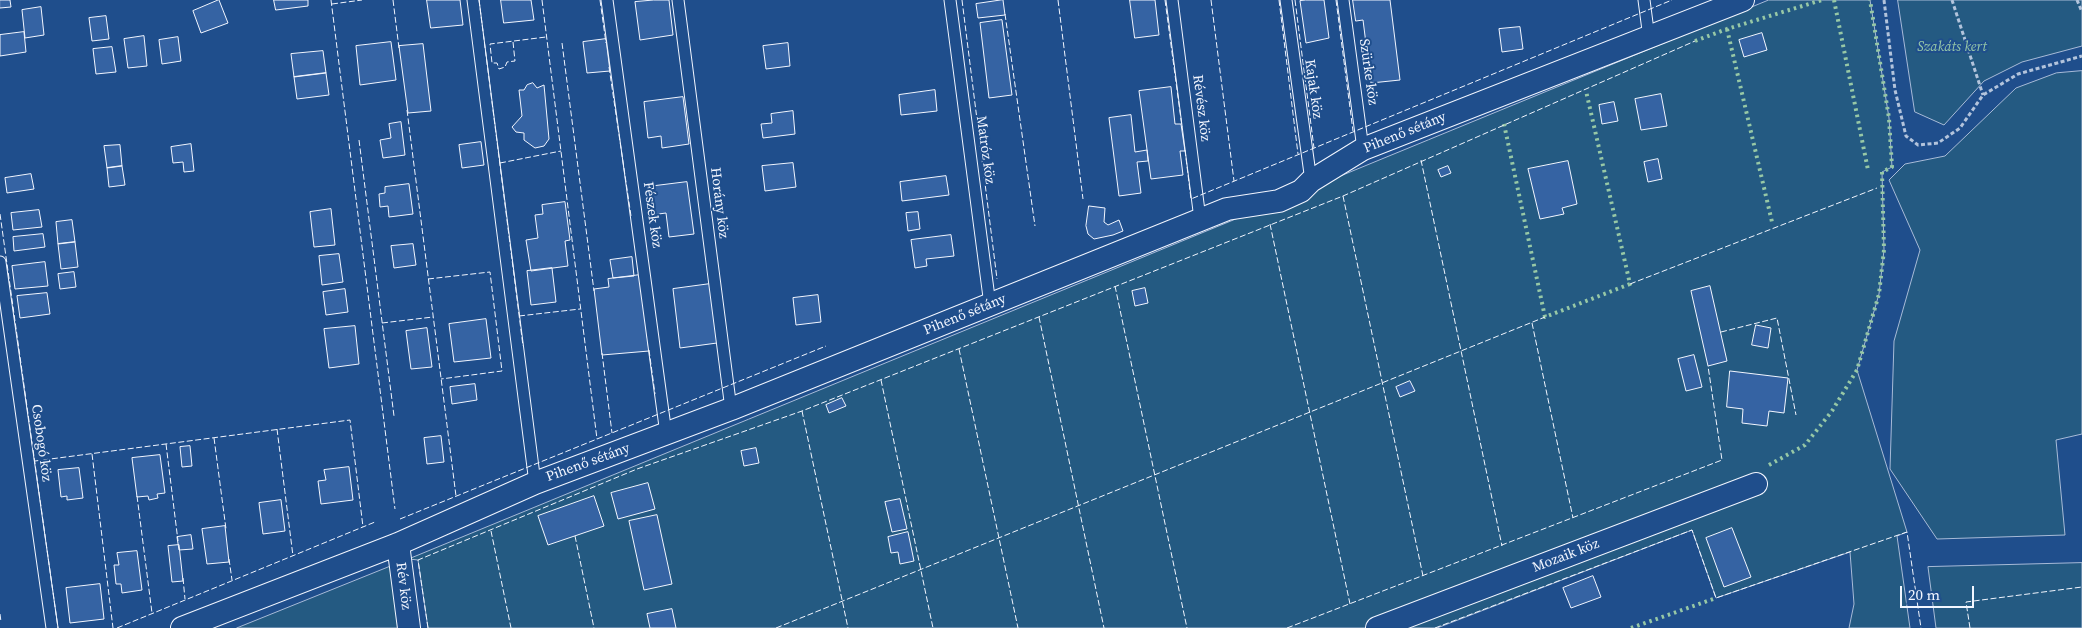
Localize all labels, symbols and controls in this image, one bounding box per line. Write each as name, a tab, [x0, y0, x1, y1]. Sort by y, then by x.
street label: Szürke köz	[1355, 38, 1381, 106]
park label: Szakáts kert	[1917, 39, 1987, 55]
street label: Kajak köz	[1301, 58, 1325, 120]
street label: Révész köz	[1189, 74, 1213, 142]
street label: Pihenő sétány	[1361, 109, 1449, 157]
street label: Matróz köz	[972, 115, 998, 185]
street label: Horány köz	[706, 167, 732, 239]
street label: Fészek köz	[639, 181, 665, 249]
street label: Pihenő sétány	[921, 291, 1009, 339]
street label: Csobogó köz	[27, 403, 55, 483]
street label: Pihenő sétány	[544, 440, 632, 486]
street label: Mozaik köz	[1530, 536, 1602, 576]
street label: Rév köz	[392, 561, 414, 611]
scale bar	[1902, 576, 1976, 608]
text: 20 m	[1908, 584, 1940, 605]

